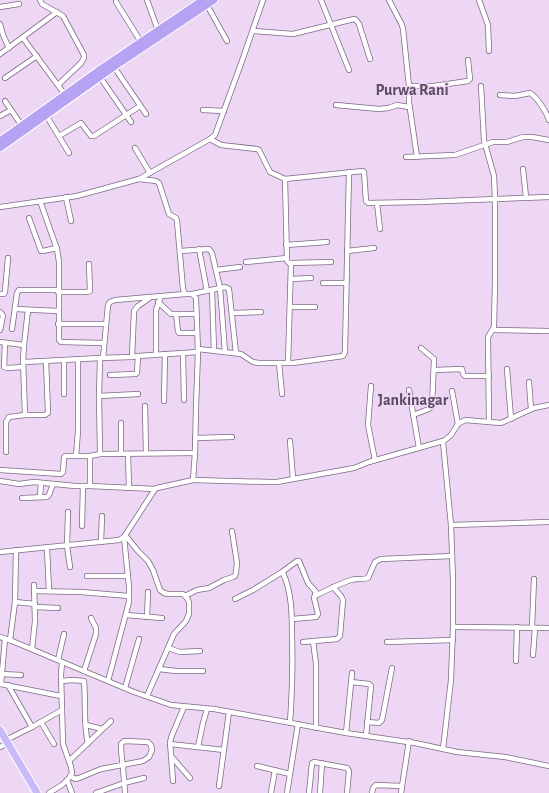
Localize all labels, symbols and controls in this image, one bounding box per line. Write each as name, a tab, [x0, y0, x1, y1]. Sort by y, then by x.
district label: Purwa Rani	[375, 82, 449, 98]
district label: Jankinagar	[378, 392, 449, 408]

